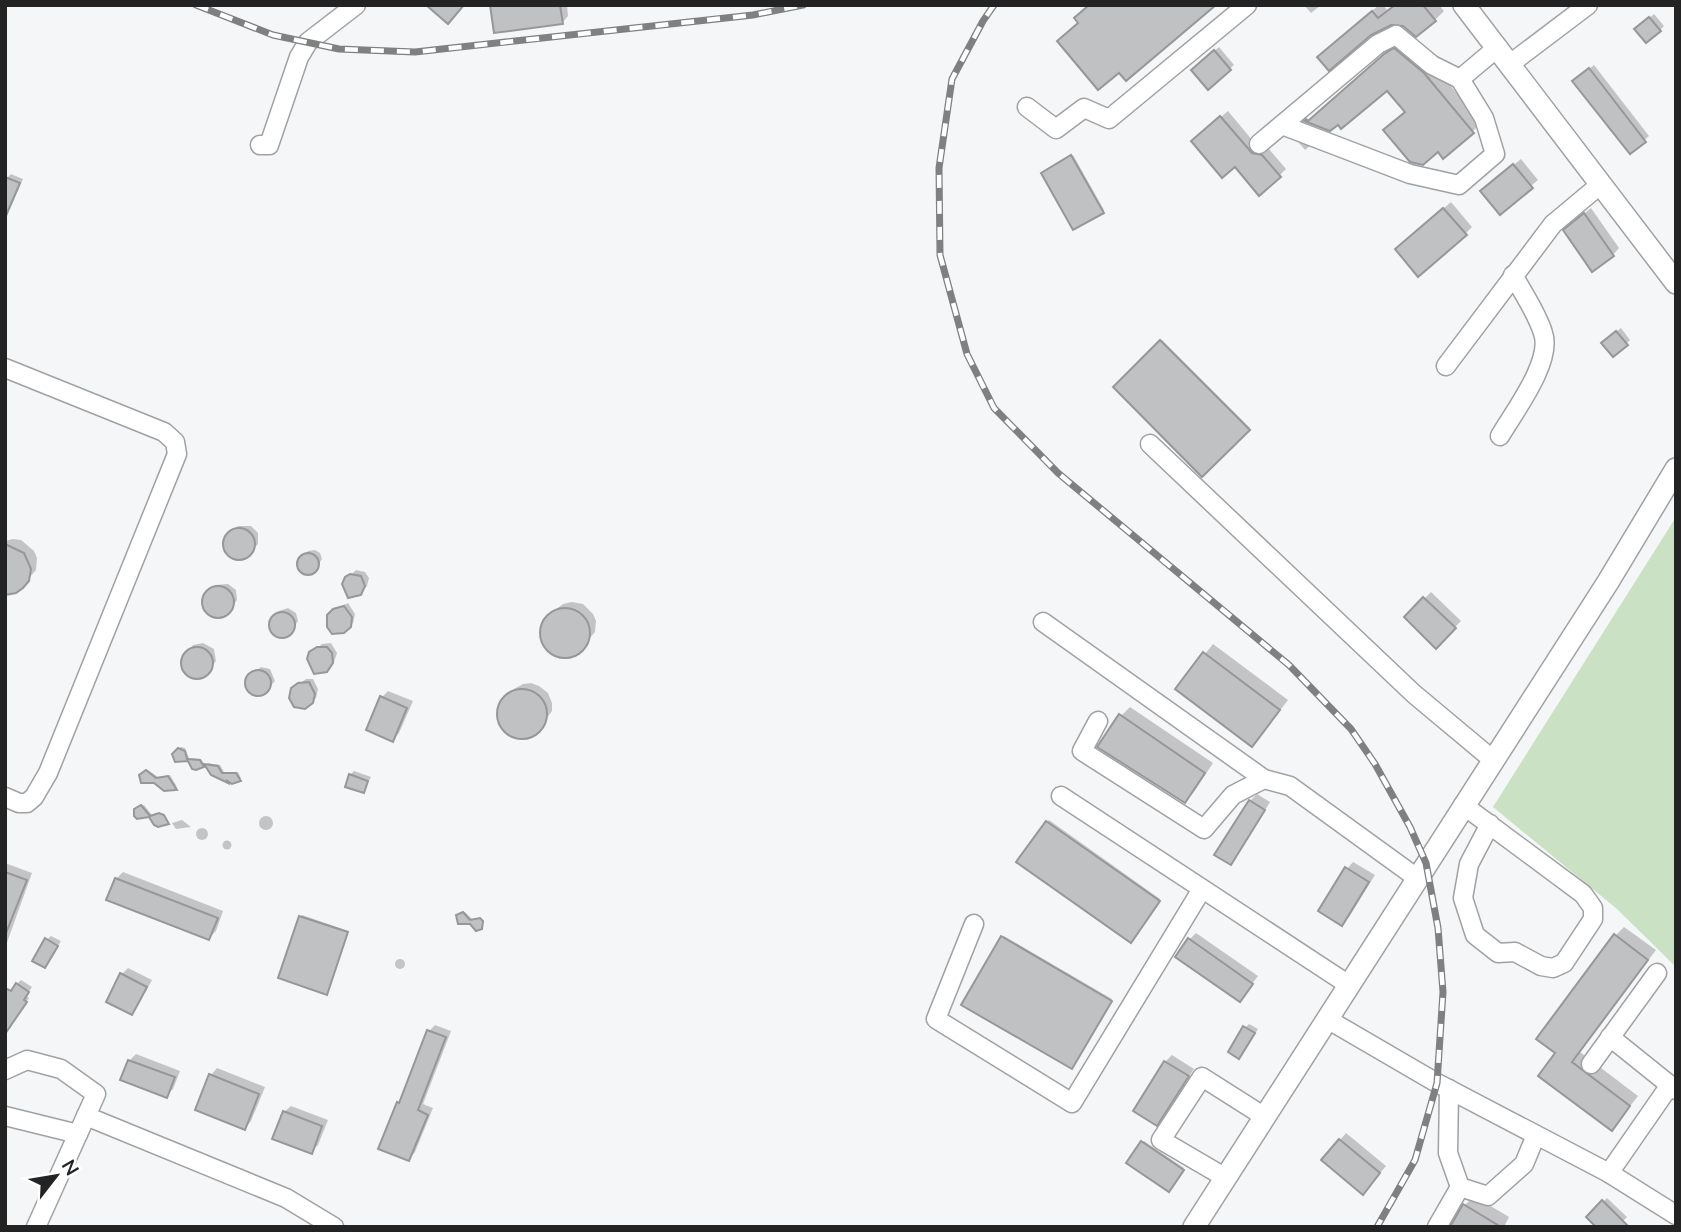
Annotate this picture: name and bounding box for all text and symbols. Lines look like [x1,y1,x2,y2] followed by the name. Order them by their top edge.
[21,1141,91,1211] north arrow
[57,1155,85,1180] text: N

